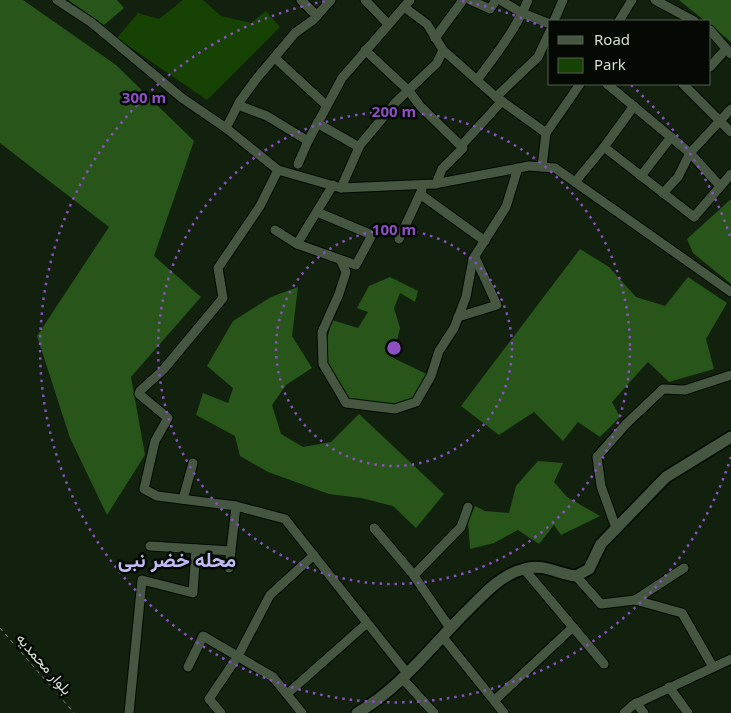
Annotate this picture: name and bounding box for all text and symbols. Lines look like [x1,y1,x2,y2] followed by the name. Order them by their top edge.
[548,20,711,85] legend
[594,29,630,49] text: Road
[594,54,626,74] text: Park
[122,87,166,107] text: 300 m
[372,101,416,121] text: 200 m
[372,219,416,239] text: 100 m
[385,339,403,357] centre of rings
[118,546,236,573] district label: محله خضر نبی
[12,628,77,698] street label: بلوار محمدیه

